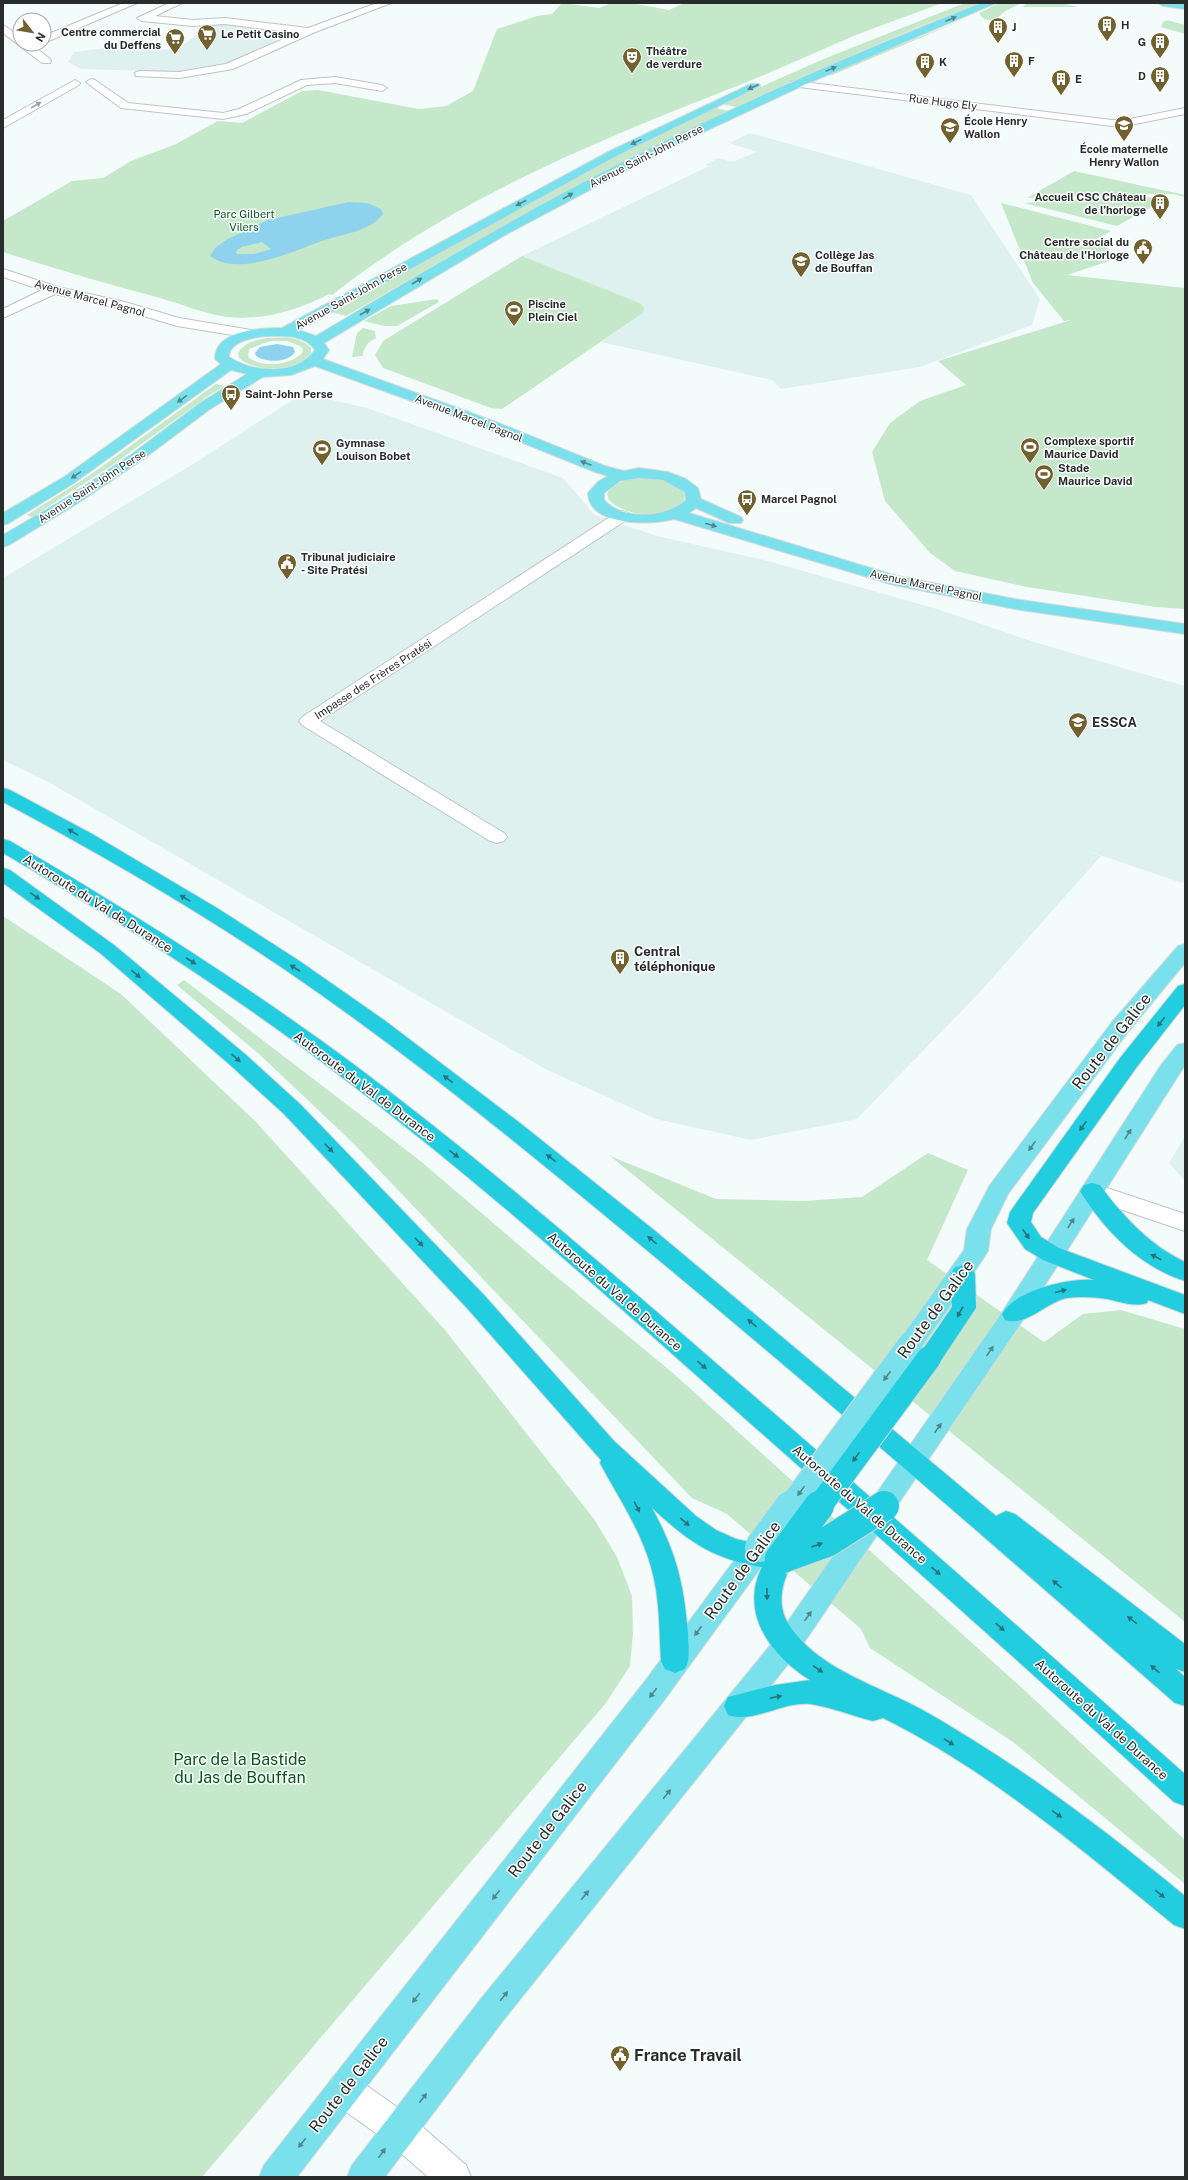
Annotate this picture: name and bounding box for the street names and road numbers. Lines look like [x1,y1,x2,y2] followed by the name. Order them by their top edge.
[908,92,978,112] street label: Rue Hugo Ely
[587,122,705,190] street label: Avenue Saint-John Perse
[293,260,409,332] street label: Avenue Saint-John Perse
[33,277,147,319] street label: Avenue Marcel Pagnol
[413,392,525,444] street label: Avenue Marcel Pagnol
[36,447,148,525] street label: Avenue Saint-John Perse
[869,567,983,603] street label: Avenue Marcel Pagnol
[312,637,434,721] street label: Impasse des Frères Pratési
[20,851,175,956] street label: Autoroute du Val de Durance
[1068,989,1155,1093] street label: Route de Galice
[291,1028,438,1144] street label: Autoroute du Val de Durance
[544,1229,685,1354] street label: Autoroute du Val de Durance
[893,1256,977,1362] street label: Route de Galice
[789,1442,930,1567] street label: Autoroute du Val de Durance
[700,1517,784,1623] street label: Route de Galice
[1032,1656,1171,1783] street label: Autoroute du Val de Durance
[504,1777,591,1881] street label: Route de Galice
[305,2032,392,2136] street label: Route de Galice

